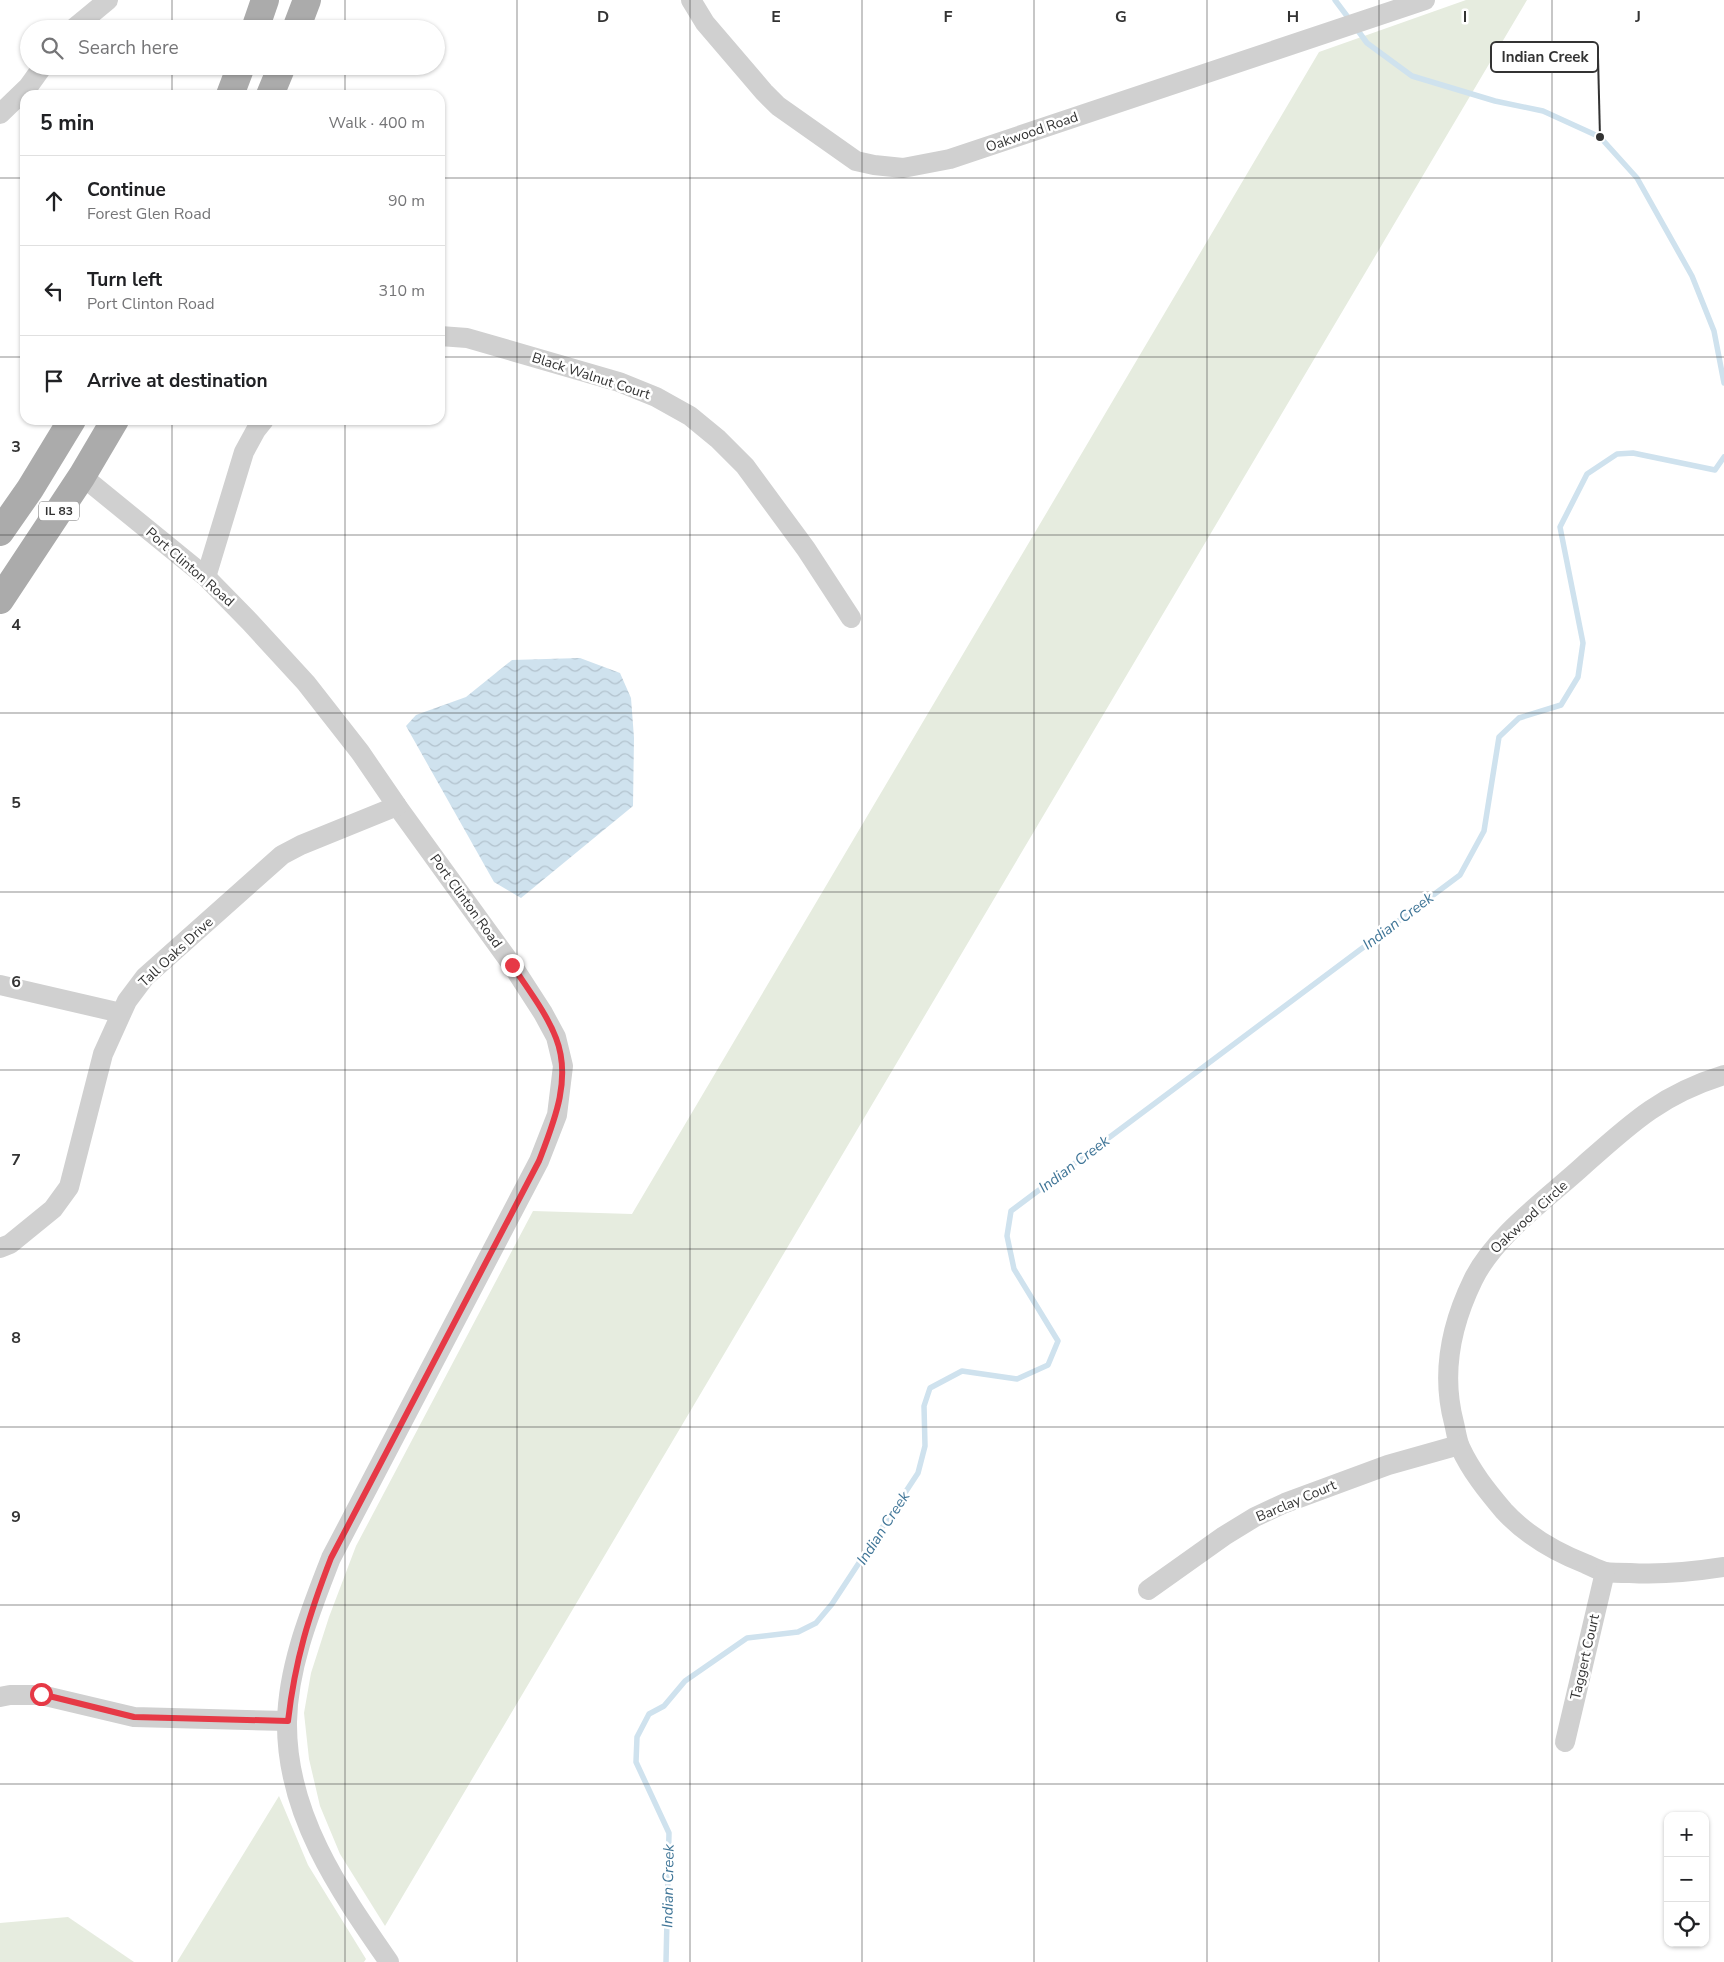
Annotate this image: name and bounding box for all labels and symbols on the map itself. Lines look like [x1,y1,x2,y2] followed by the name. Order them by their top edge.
[597,6,609,28] text: D
[771,6,781,28] text: E
[944,6,953,28] text: F
[1115,6,1127,28] text: G
[1287,6,1299,28] text: H
[1463,6,1467,28] text: I
[1634,6,1641,28] text: J
[1491,42,1598,72] callout: Indian Creek
[1501,47,1590,67] text: Indian Creek
[983,107,1081,157] street label: Oakwood Road
[529,348,653,404] street label: Black Walnut Court
[11,436,21,458] text: 3
[39,502,79,520] road number: IL 83
[142,523,238,611] street label: Port Clinton Road
[11,614,21,636] text: 4
[11,792,21,814] text: 5
[425,850,507,952] street label: Port Clinton Road
[1359,888,1438,954] water label: Indian Creek
[135,913,217,991] street label: Tall Oaks Drive
[501,954,524,977] route end
[11,971,21,993] text: 6
[1035,1131,1114,1197] water label: Indian Creek
[11,1149,21,1171] text: 7
[1486,1176,1572,1258] street label: Oakwood Circle
[11,1327,21,1349] text: 8
[1253,1476,1339,1526] street label: Barclay Court
[852,1487,914,1569] water label: Indian Creek
[11,1506,21,1528] text: 9
[1566,1612,1604,1702] street label: Taggert Court
[30,1683,53,1706] route start
[657,1843,679,1928] water label: Indian Creek

